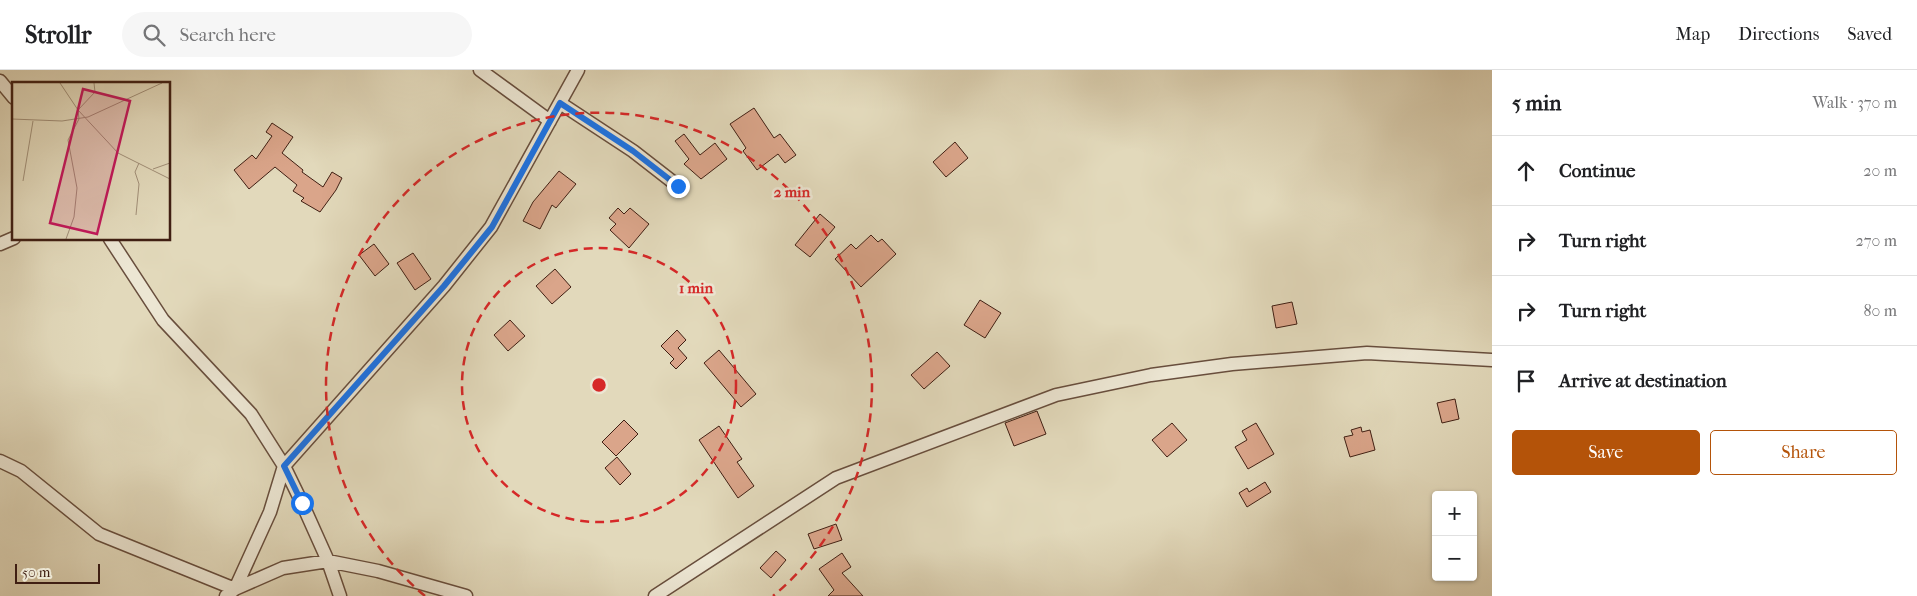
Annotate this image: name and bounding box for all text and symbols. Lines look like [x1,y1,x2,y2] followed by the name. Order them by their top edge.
[122,12,472,57] search box
[25,21,92,49] text: Strollr
[140,21,168,49] icon: search
[180,24,276,46] text: Search here
[1676,24,1710,45] text: Map
[1738,24,1819,45] text: Directions
[1847,24,1892,45] text: Saved
[12,82,170,240] inset map
[1512,91,1561,115] text: 5 min
[1812,93,1897,112] text: Walk · 370 m
[1512,157,1540,185] icon: ahead
[1559,160,1635,182] text: Continue
[1863,161,1897,180] text: 20 m
[667,175,690,198] route end
[774,183,811,201] text: 2 min
[1512,227,1540,255] icon: right
[1559,230,1646,252] text: Turn right
[1856,231,1897,250] text: 270 m
[679,279,713,297] text: 1 min
[1512,297,1540,325] icon: right
[1559,300,1646,322] text: Turn right
[1863,301,1897,320] text: 80 m
[1512,367,1540,395] icon: arrive
[1559,370,1727,392] text: Arrive at destination
[590,376,608,394] centre of rings
[1512,430,1700,475] button: Save
[1710,430,1897,475] button: Share
[1432,491,1477,581] map controls
[1432,491,1477,536] button: +
[291,492,314,515] route start
[1432,536,1477,581] button: −
[15,561,100,584] scale bar
[22,564,50,581] text: 50 m

